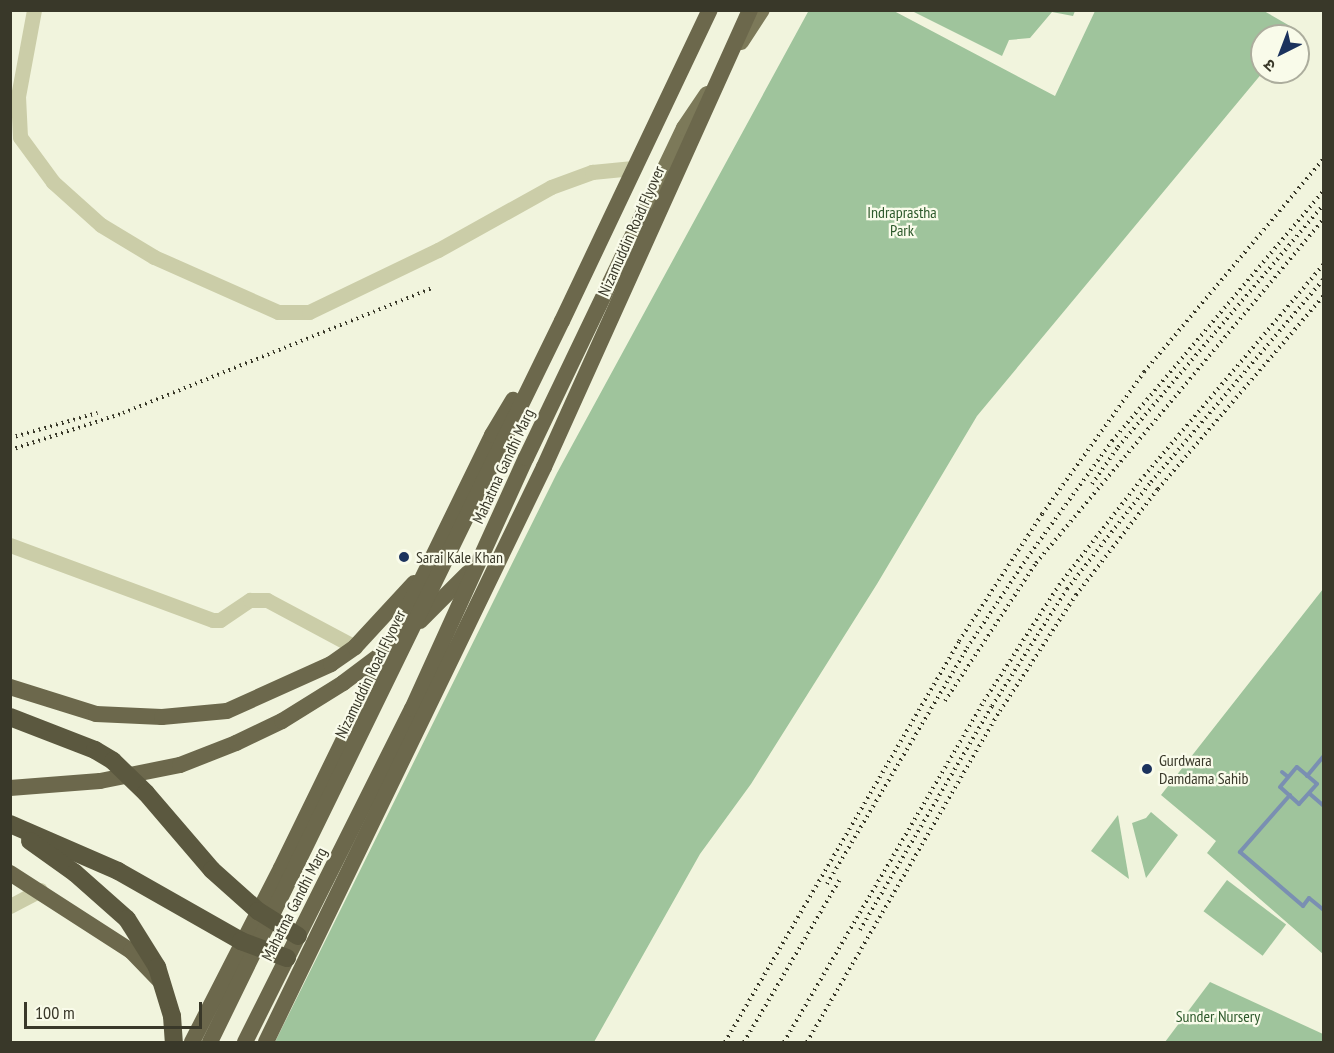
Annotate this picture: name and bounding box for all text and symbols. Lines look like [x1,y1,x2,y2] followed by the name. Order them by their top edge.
[1250,24,1310,84] north arrow
[1259,55,1279,76] text: उ
[594,163,668,299] street label: Nizamuddin Road Flyover
[867,202,937,240] park label: Indraprastha Park
[468,405,538,527] street label: Mahatma Gandhi Marg
[416,547,503,567] place label: Sarai Kale Khan
[397,550,411,564] marker: Sarai Kale Khan
[331,607,409,741] street label: Nizamuddin Road Flyover
[1159,750,1248,788] place label: Gurdwara Damdama Sahib
[1140,762,1154,776] marker: Gurdwara Damdama Sahib
[257,844,331,964] street label: Mahatma Gandhi Marg
[27,990,206,1028] scale bar
[35,1001,75,1024] text: 100 m
[1176,1006,1260,1026] park label: Sunder Nursery

